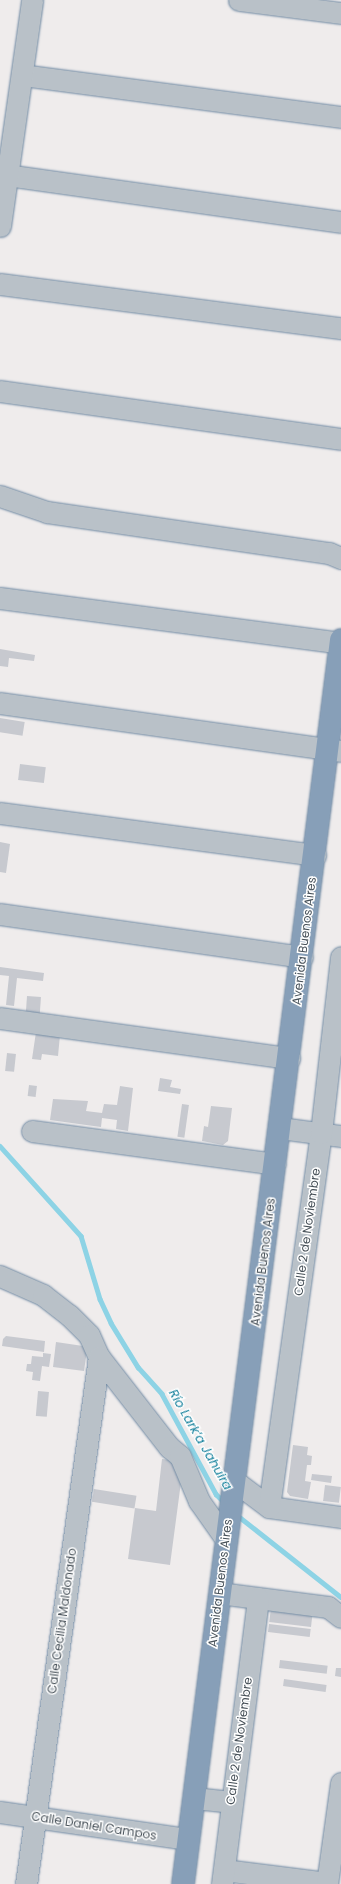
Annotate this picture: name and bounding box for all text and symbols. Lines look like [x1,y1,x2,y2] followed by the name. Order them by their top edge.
[289,876,319,1006] street label: Avenida Buenos Aires
[291,1167,323,1297] street label: Calle 2 de Noviembre
[248,1197,278,1327] street label: Avenida Buenos Aires
[165,1387,235,1493] water label: Río Lark’a Jahuira
[205,1518,235,1648] street label: Avenida Buenos Aires
[45,1547,79,1695] street label: Calle Cecilia Maldonado
[223,1676,255,1806] street label: Calle 2 de Noviembre
[30,1809,158,1843] street label: Calle Daniel Campos

